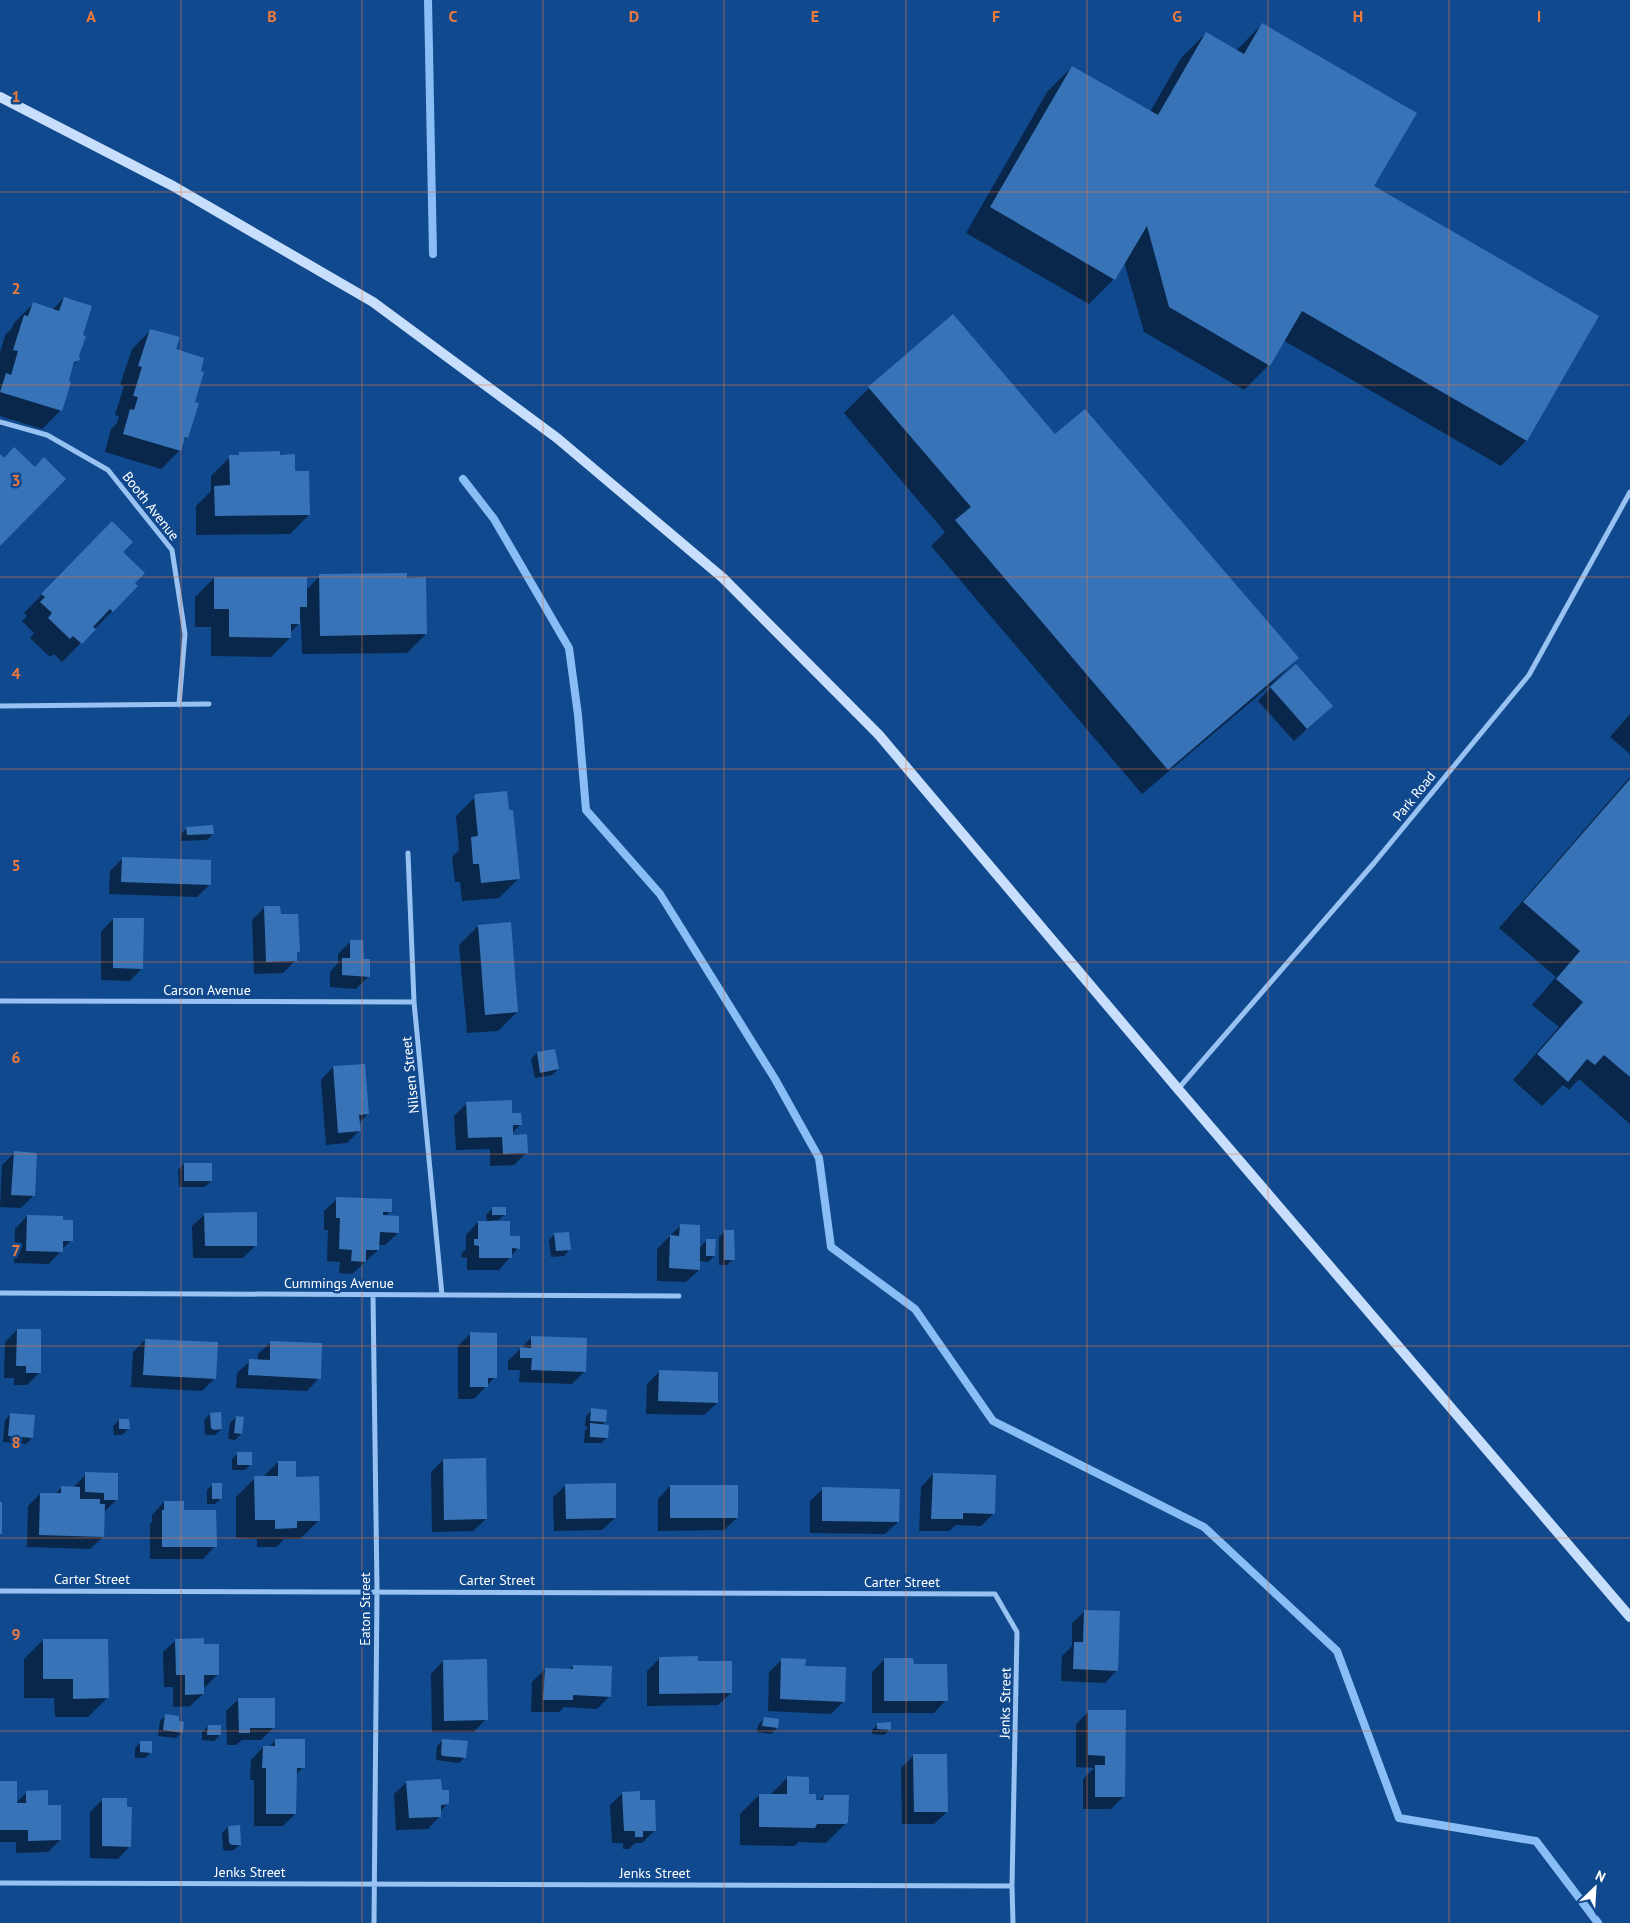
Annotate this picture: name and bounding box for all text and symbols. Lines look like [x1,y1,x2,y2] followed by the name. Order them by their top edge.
[86,6,96,26] text: A
[267,6,277,26] text: B
[449,6,458,26] text: C
[629,6,639,26] text: D
[811,6,819,26] text: E
[992,6,1000,26] text: F
[1172,6,1182,26] text: G
[1353,6,1363,26] text: H
[1537,6,1541,26] text: I
[11,86,21,106] text: 1
[11,278,21,298] text: 2
[118,468,184,544] street label: Booth Avenue
[11,470,21,490] text: 3
[11,663,21,683] text: 4
[1389,768,1439,824] street label: Park Road
[11,855,21,875] text: 5
[163,981,251,999] street label: Carson Avenue
[397,1035,423,1114] street label: Nilsen Street
[11,1047,21,1067] text: 6
[11,1240,21,1260] text: 7
[284,1274,394,1292] street label: Cummings Avenue
[11,1432,21,1452] text: 8
[54,1570,130,1588] street label: Carter Street
[459,1571,535,1589] street label: Carter Street
[356,1572,374,1646] street label: Eaton Street
[864,1573,940,1591] street label: Carter Street
[11,1624,21,1644] text: 9
[995,1667,1015,1740] street label: Jenks Street
[214,1863,286,1881] street label: Jenks Street
[1570,1863,1620,1913] north arrow
[619,1864,691,1882] street label: Jenks Street
[1593,1866,1608,1886] text: N

